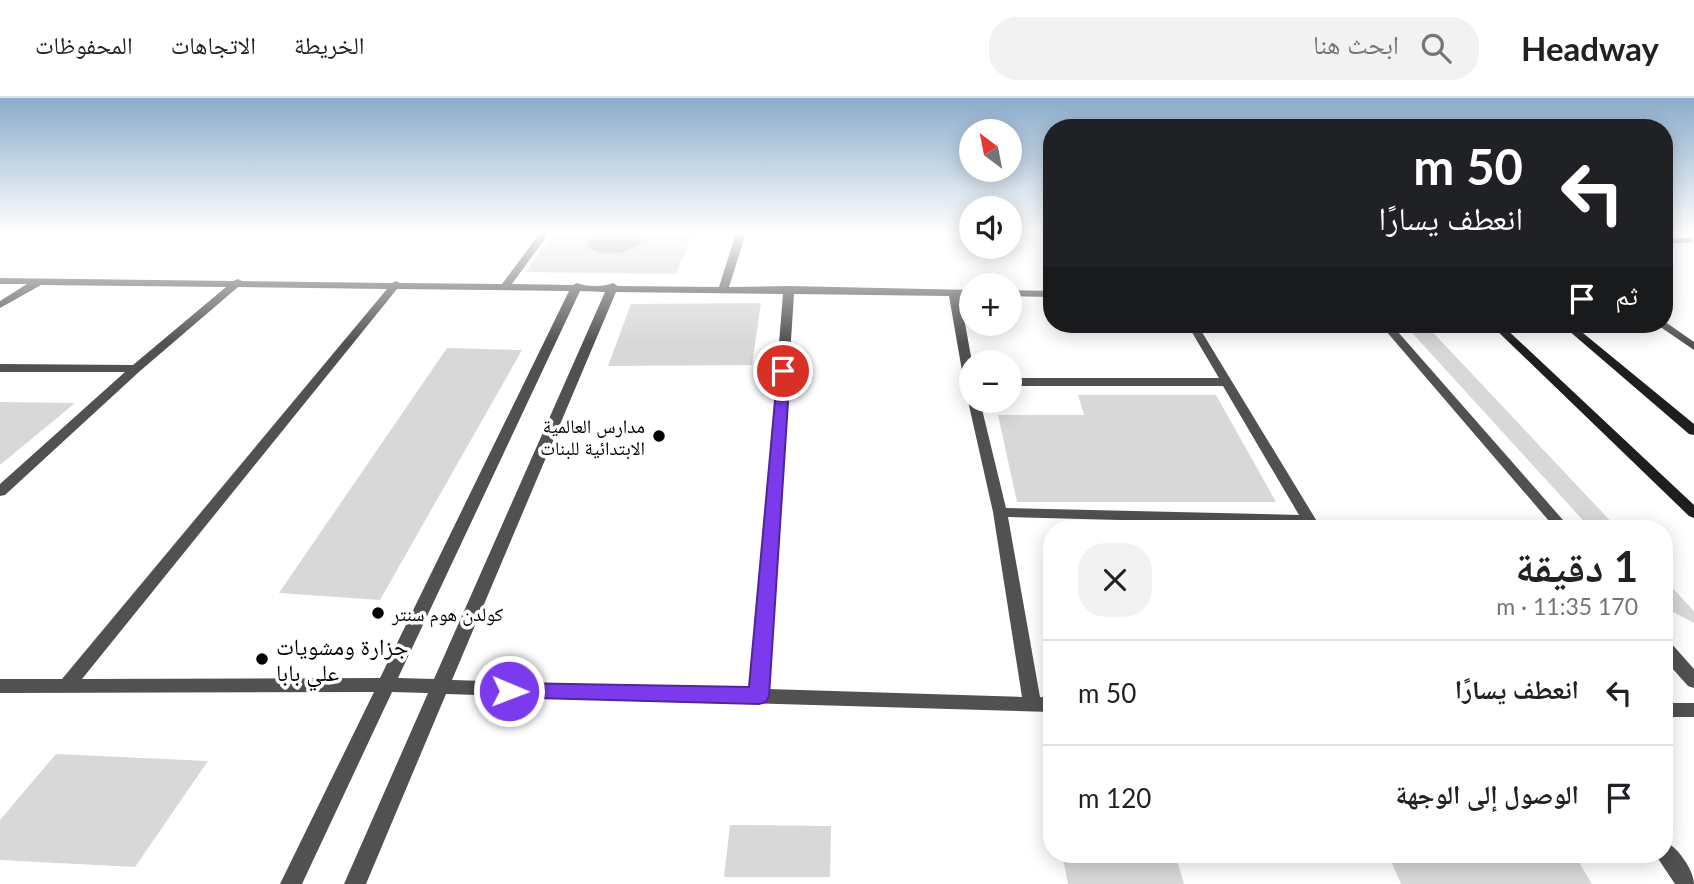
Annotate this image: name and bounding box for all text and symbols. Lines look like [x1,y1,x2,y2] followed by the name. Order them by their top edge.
[989,17,1479,80] search box
[1313,28,1399,60] text: ابحث هنا
[1521,28,1659,68] text: Headway
[1417,29,1455,67] icon: search
[35,30,133,59] text: المحفوظات
[171,30,256,59] text: الاتجاهات
[294,30,365,59] text: الخريطة
[959,119,1022,182] north arrow
[959,119,1022,413] map controls
[1413,137,1523,195] text: 50 m
[1547,147,1638,238] icon: left
[959,196,1022,259] button: sound
[1379,198,1523,237] text: انعطف يسارًا
[959,273,1022,336] button: +
[1615,279,1638,311] text: ثم
[1563,280,1601,318] icon: arrive
[753,341,813,401] pin
[959,350,1022,413] button: −
[764,352,802,390] icon: arrive
[540,414,645,459] place label: مدارس العالمية الابتدائية للبنات
[651,428,667,444] marker: مدارس العالمية الابتدائية للبنات
[1515,541,1638,591] text: 1 دقيقة
[1078,543,1152,617] button: close
[1496,592,1638,620] text: 170 m · 11:35
[391,602,503,628] place label: كولدن هوم سنتر
[370,605,386,621] marker: كولدن هوم سنتر
[276,632,408,692] place label: جزارة ومشويات علي بابا
[254,651,270,667] marker: جزارة ومشويات علي بابا
[472,654,546,728] position arrow
[1455,673,1579,705] text: انعطف يسارًا
[1600,674,1638,712] icon: left
[1078,677,1136,709] text: 50 m
[1395,778,1579,810] text: الوصول إلى الوجهة
[1600,779,1638,817] icon: arrive
[1078,782,1151,814] text: 120 m

